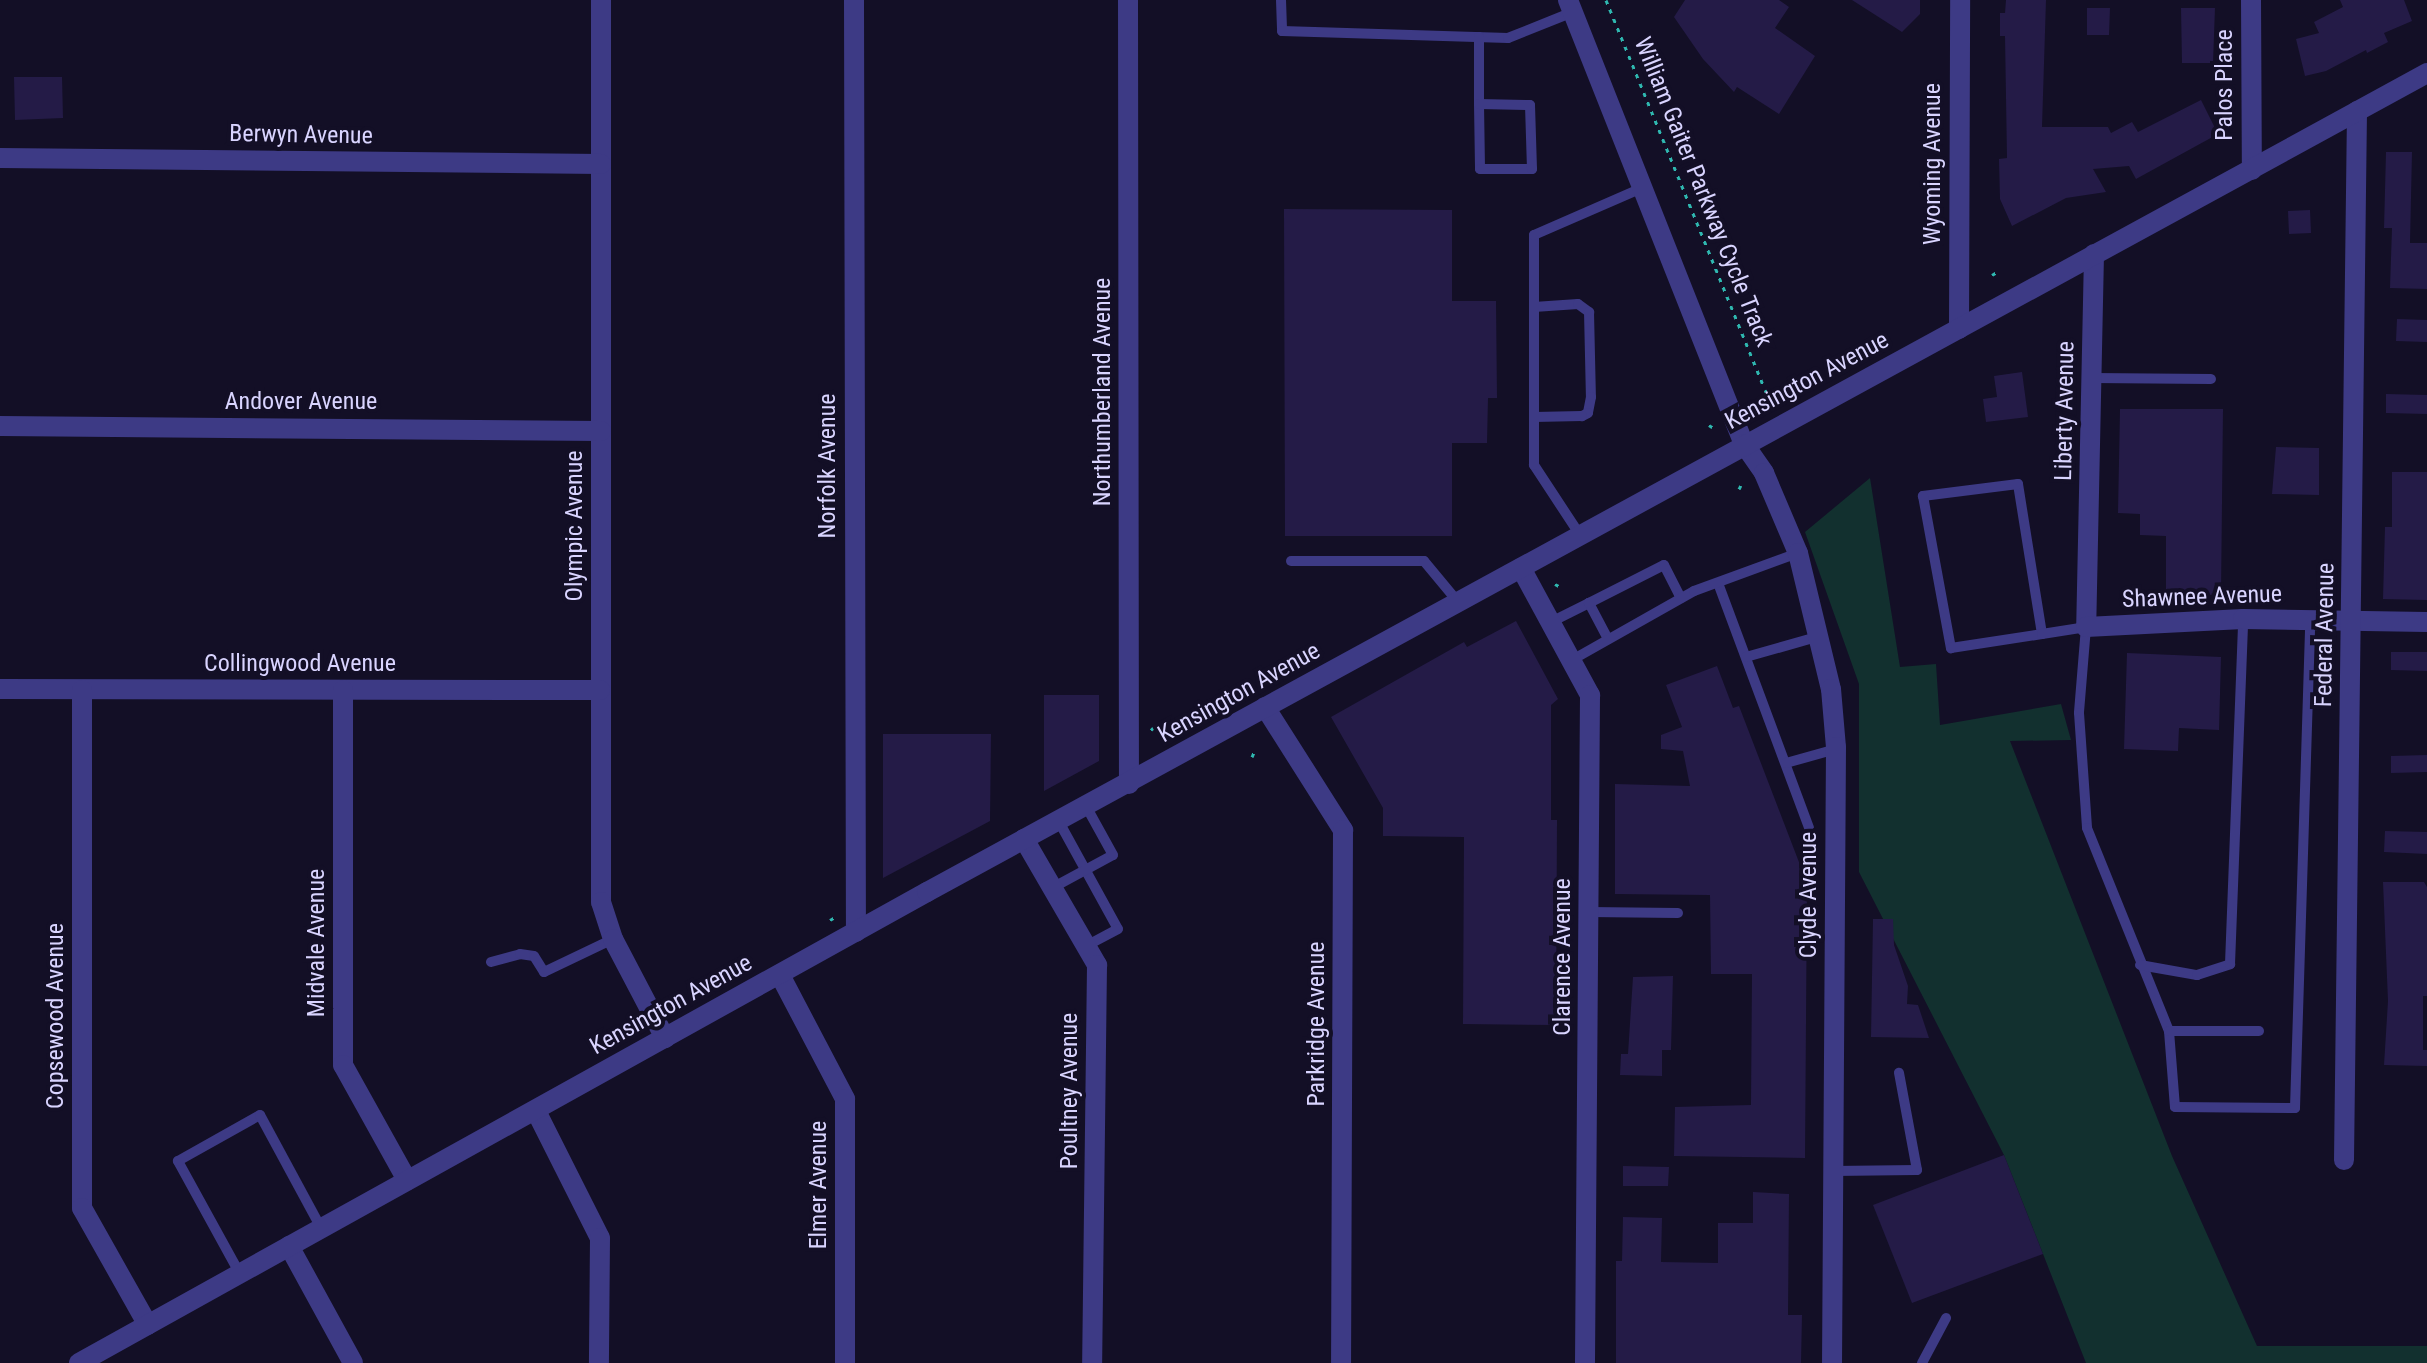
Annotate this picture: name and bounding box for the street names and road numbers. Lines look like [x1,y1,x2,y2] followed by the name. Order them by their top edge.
[2211,29,2239,141] street label: Palos Place
[1628,33,1778,351] street label: William Gaiter Parkway Cycle Track
[1919,83,1947,245] street label: Wyoming Avenue
[229,119,373,151] street label: Berwyn Avenue
[1089,278,1117,506] street label: Northumberland Avenue
[1720,326,1894,436] street label: Kensington Avenue
[2049,341,2081,481] street label: Liberty Avenue
[225,388,377,416] street label: Andover Avenue
[814,394,842,538] street label: Norfolk Avenue
[561,450,589,602] street label: Olympic Avenue
[2309,563,2341,707] street label: Federal Avenue
[2122,580,2282,614] street label: Shawnee Avenue
[1153,637,1325,749] street label: Kensington Avenue
[204,650,396,678] street label: Collingwood Avenue
[1795,832,1823,958] street label: Clyde Avenue
[303,869,331,1017] street label: Midvale Avenue
[1549,878,1577,1036] street label: Clarence Avenue
[42,923,70,1109] street label: Copsewood Avenue
[1303,941,1331,1107] street label: Parkridge Avenue
[585,949,757,1061] street label: Kensington Avenue
[1056,1013,1084,1169] street label: Poultney Avenue
[805,1121,833,1249] street label: Elmer Avenue

